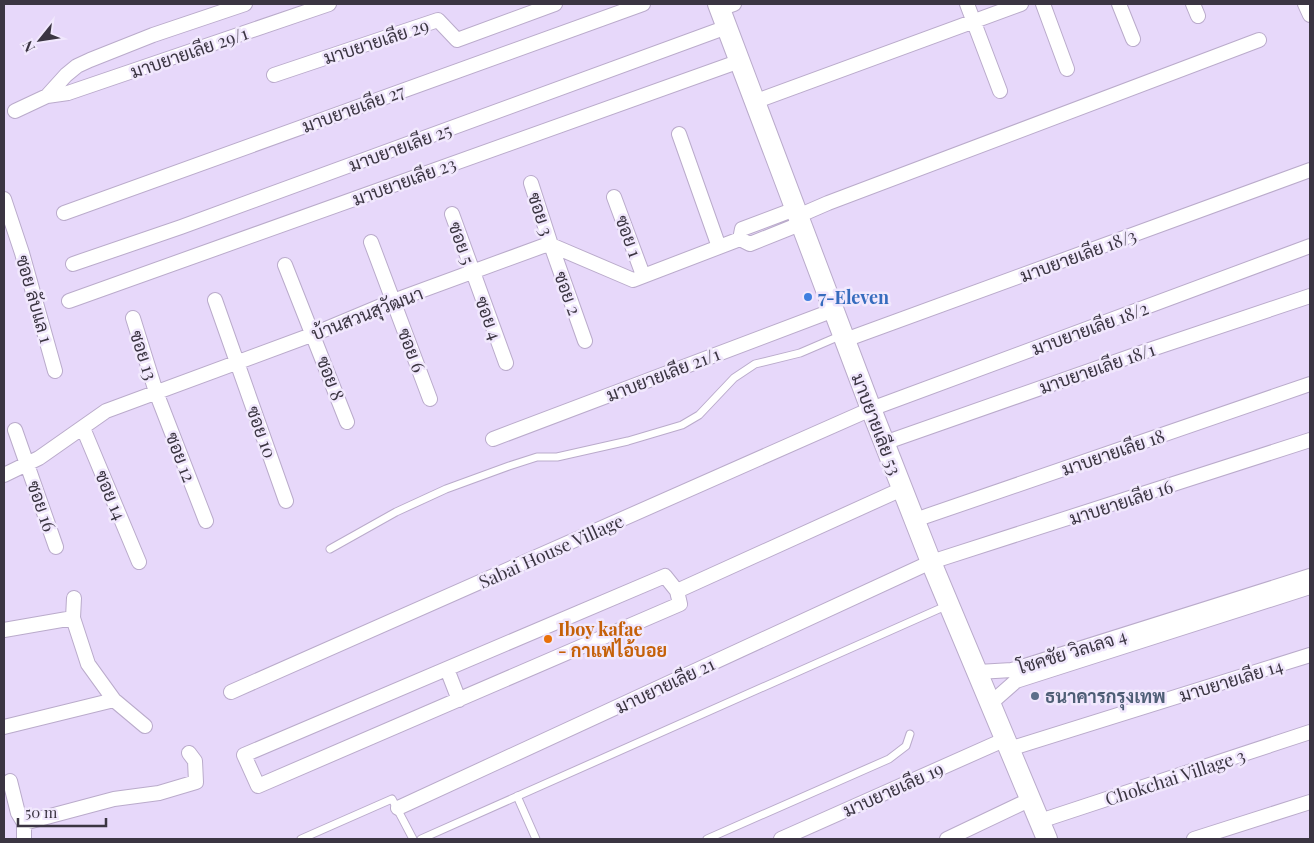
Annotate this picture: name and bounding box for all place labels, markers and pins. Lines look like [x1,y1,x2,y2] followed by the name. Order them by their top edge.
[818,285,889,309] place label: 7-Eleven
[802,291,814,303] marker: 7-Eleven
[558,617,667,662] place label: Iboy kafae - กาแฟไอ้บอย
[542,633,554,645] marker: Iboy kafae - กาแฟไอ้บอย
[1045,684,1166,711] place label: ธนาคารกรุงเทพ
[1029,690,1041,702] marker: ธนาคารกรุงเทพ

